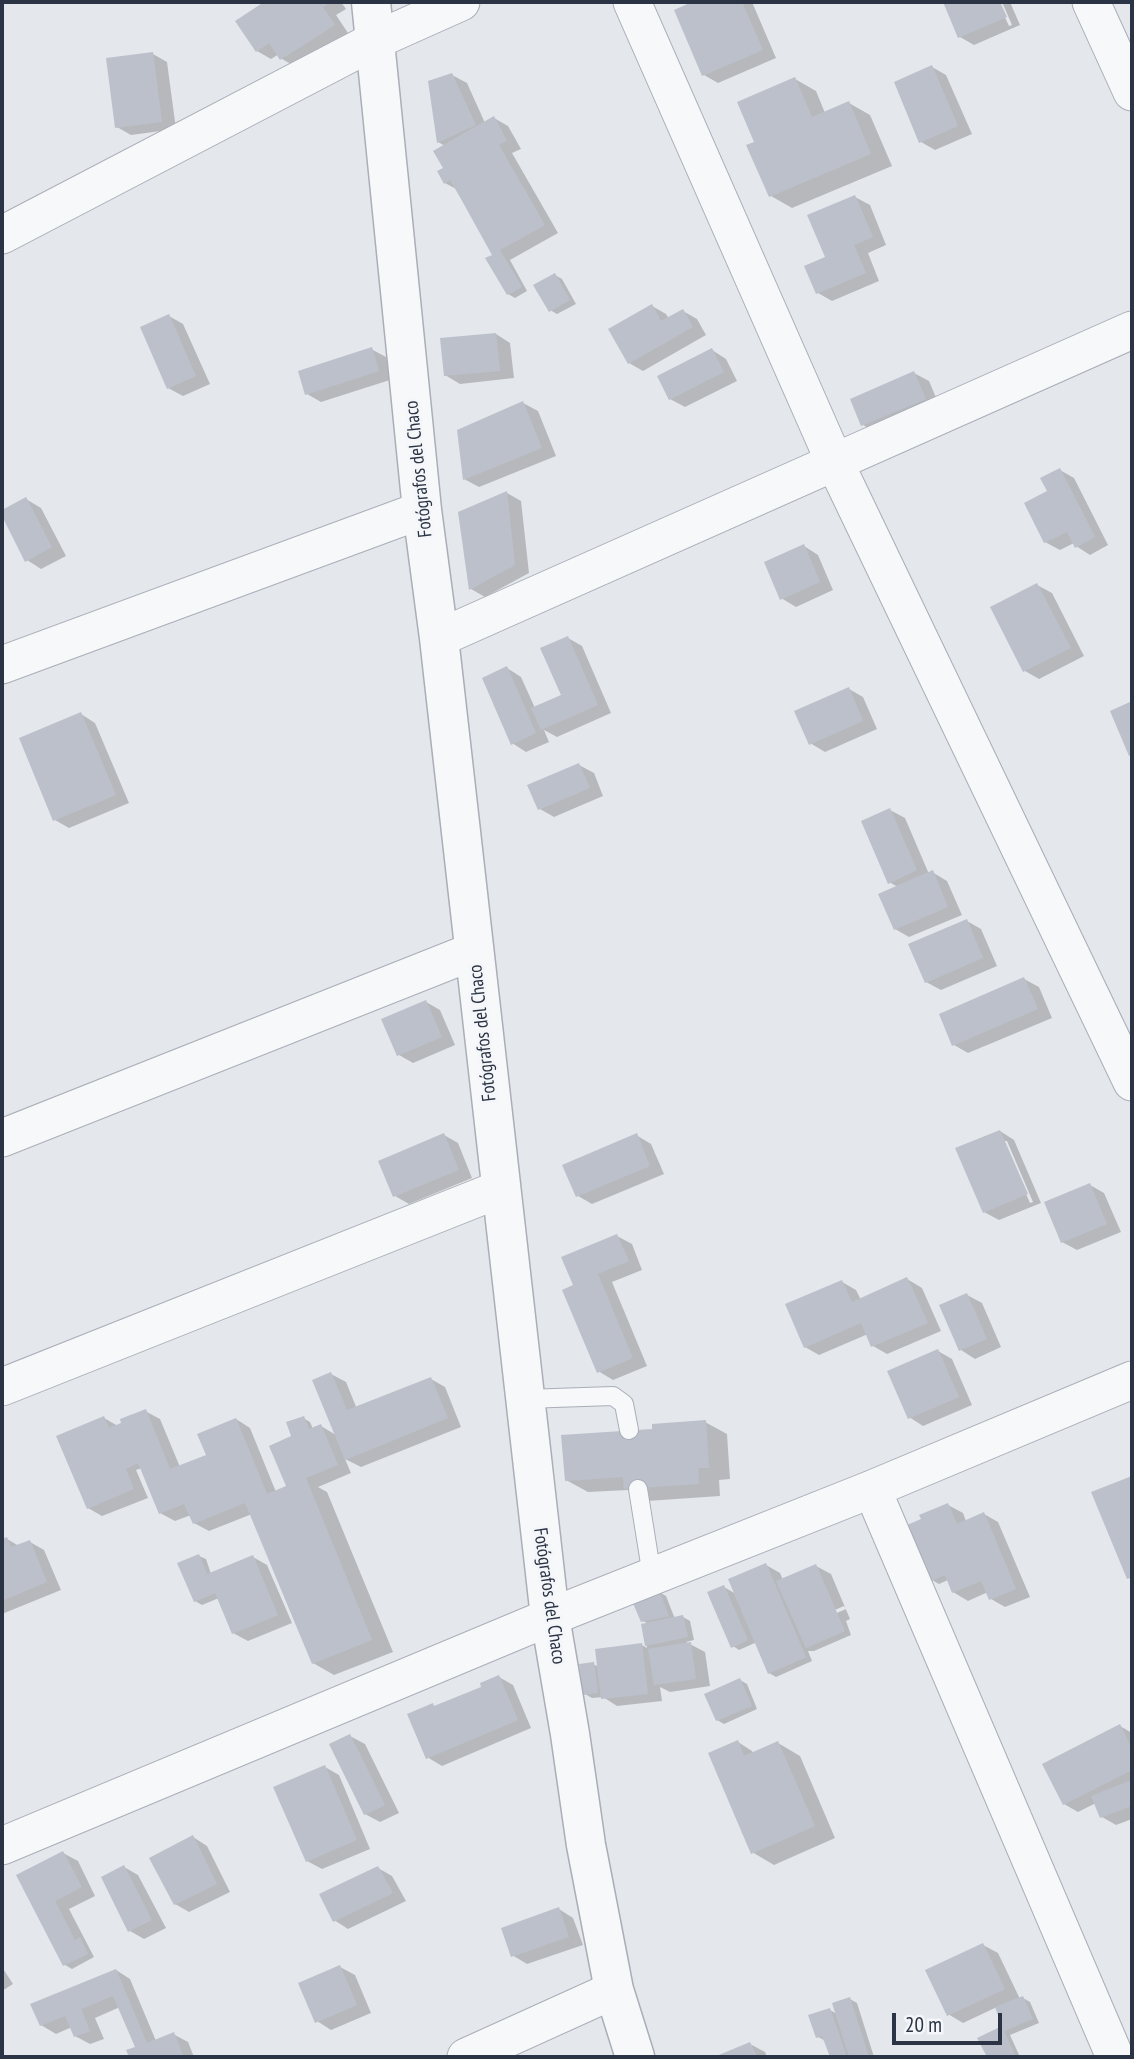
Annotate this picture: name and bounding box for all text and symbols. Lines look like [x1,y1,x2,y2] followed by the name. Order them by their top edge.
[400,399,438,539] street label: Fotógrafos del Chaco
[464,963,502,1103] street label: Fotógrafos del Chaco
[528,1526,570,1666] street label: Fotógrafos del Chaco
[896,2000,1006,2044] scale bar
[905,2011,942,2038] text: 20 m

